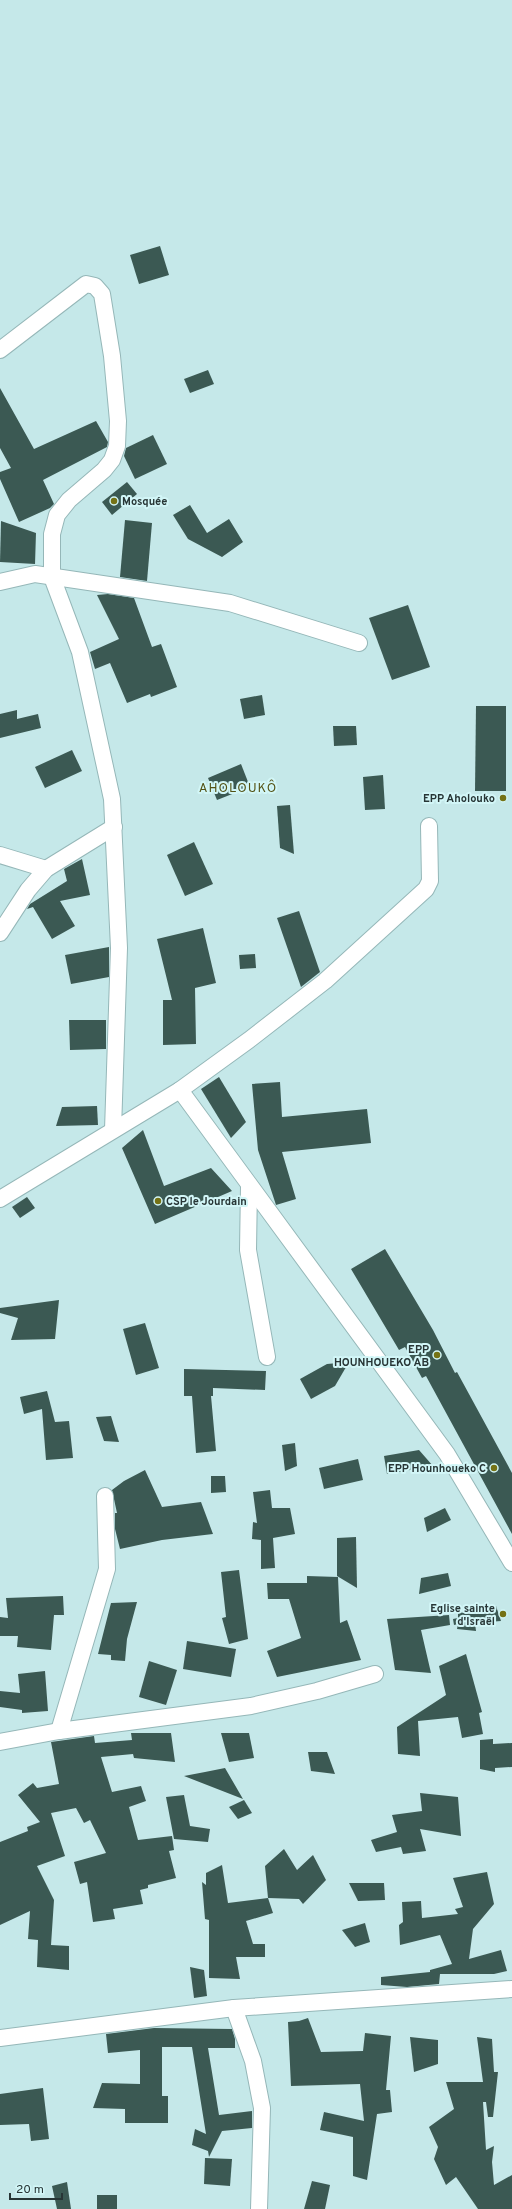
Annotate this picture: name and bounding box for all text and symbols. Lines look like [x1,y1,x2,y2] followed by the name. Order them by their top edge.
[122,495,167,509] place label: Mosquée
[109,496,119,506] marker: Mosquée
[199,779,277,797] district label: AHOLOUKÔ
[423,792,495,806] place label: EPP Aholouko
[498,793,508,803] marker: EPP Aholouko
[166,1195,247,1209] place label: CSP le Jourdain
[153,1196,163,1206] marker: CSP le Jourdain
[334,1343,429,1370] place label: EPP HOUNHOUEKO AB
[432,1350,442,1360] marker: EPP HOUNHOUEKO AB
[388,1462,486,1476] place label: EPP Hounhoueko C
[489,1463,499,1473] marker: EPP Hounhoueko C
[430,1602,495,1629] place label: Eglise sainte d'Israël
[498,1609,508,1619] marker: Eglise sainte d'Israël
[10,2175,62,2201] scale bar
[16,2182,44,2198] text: 20 m

